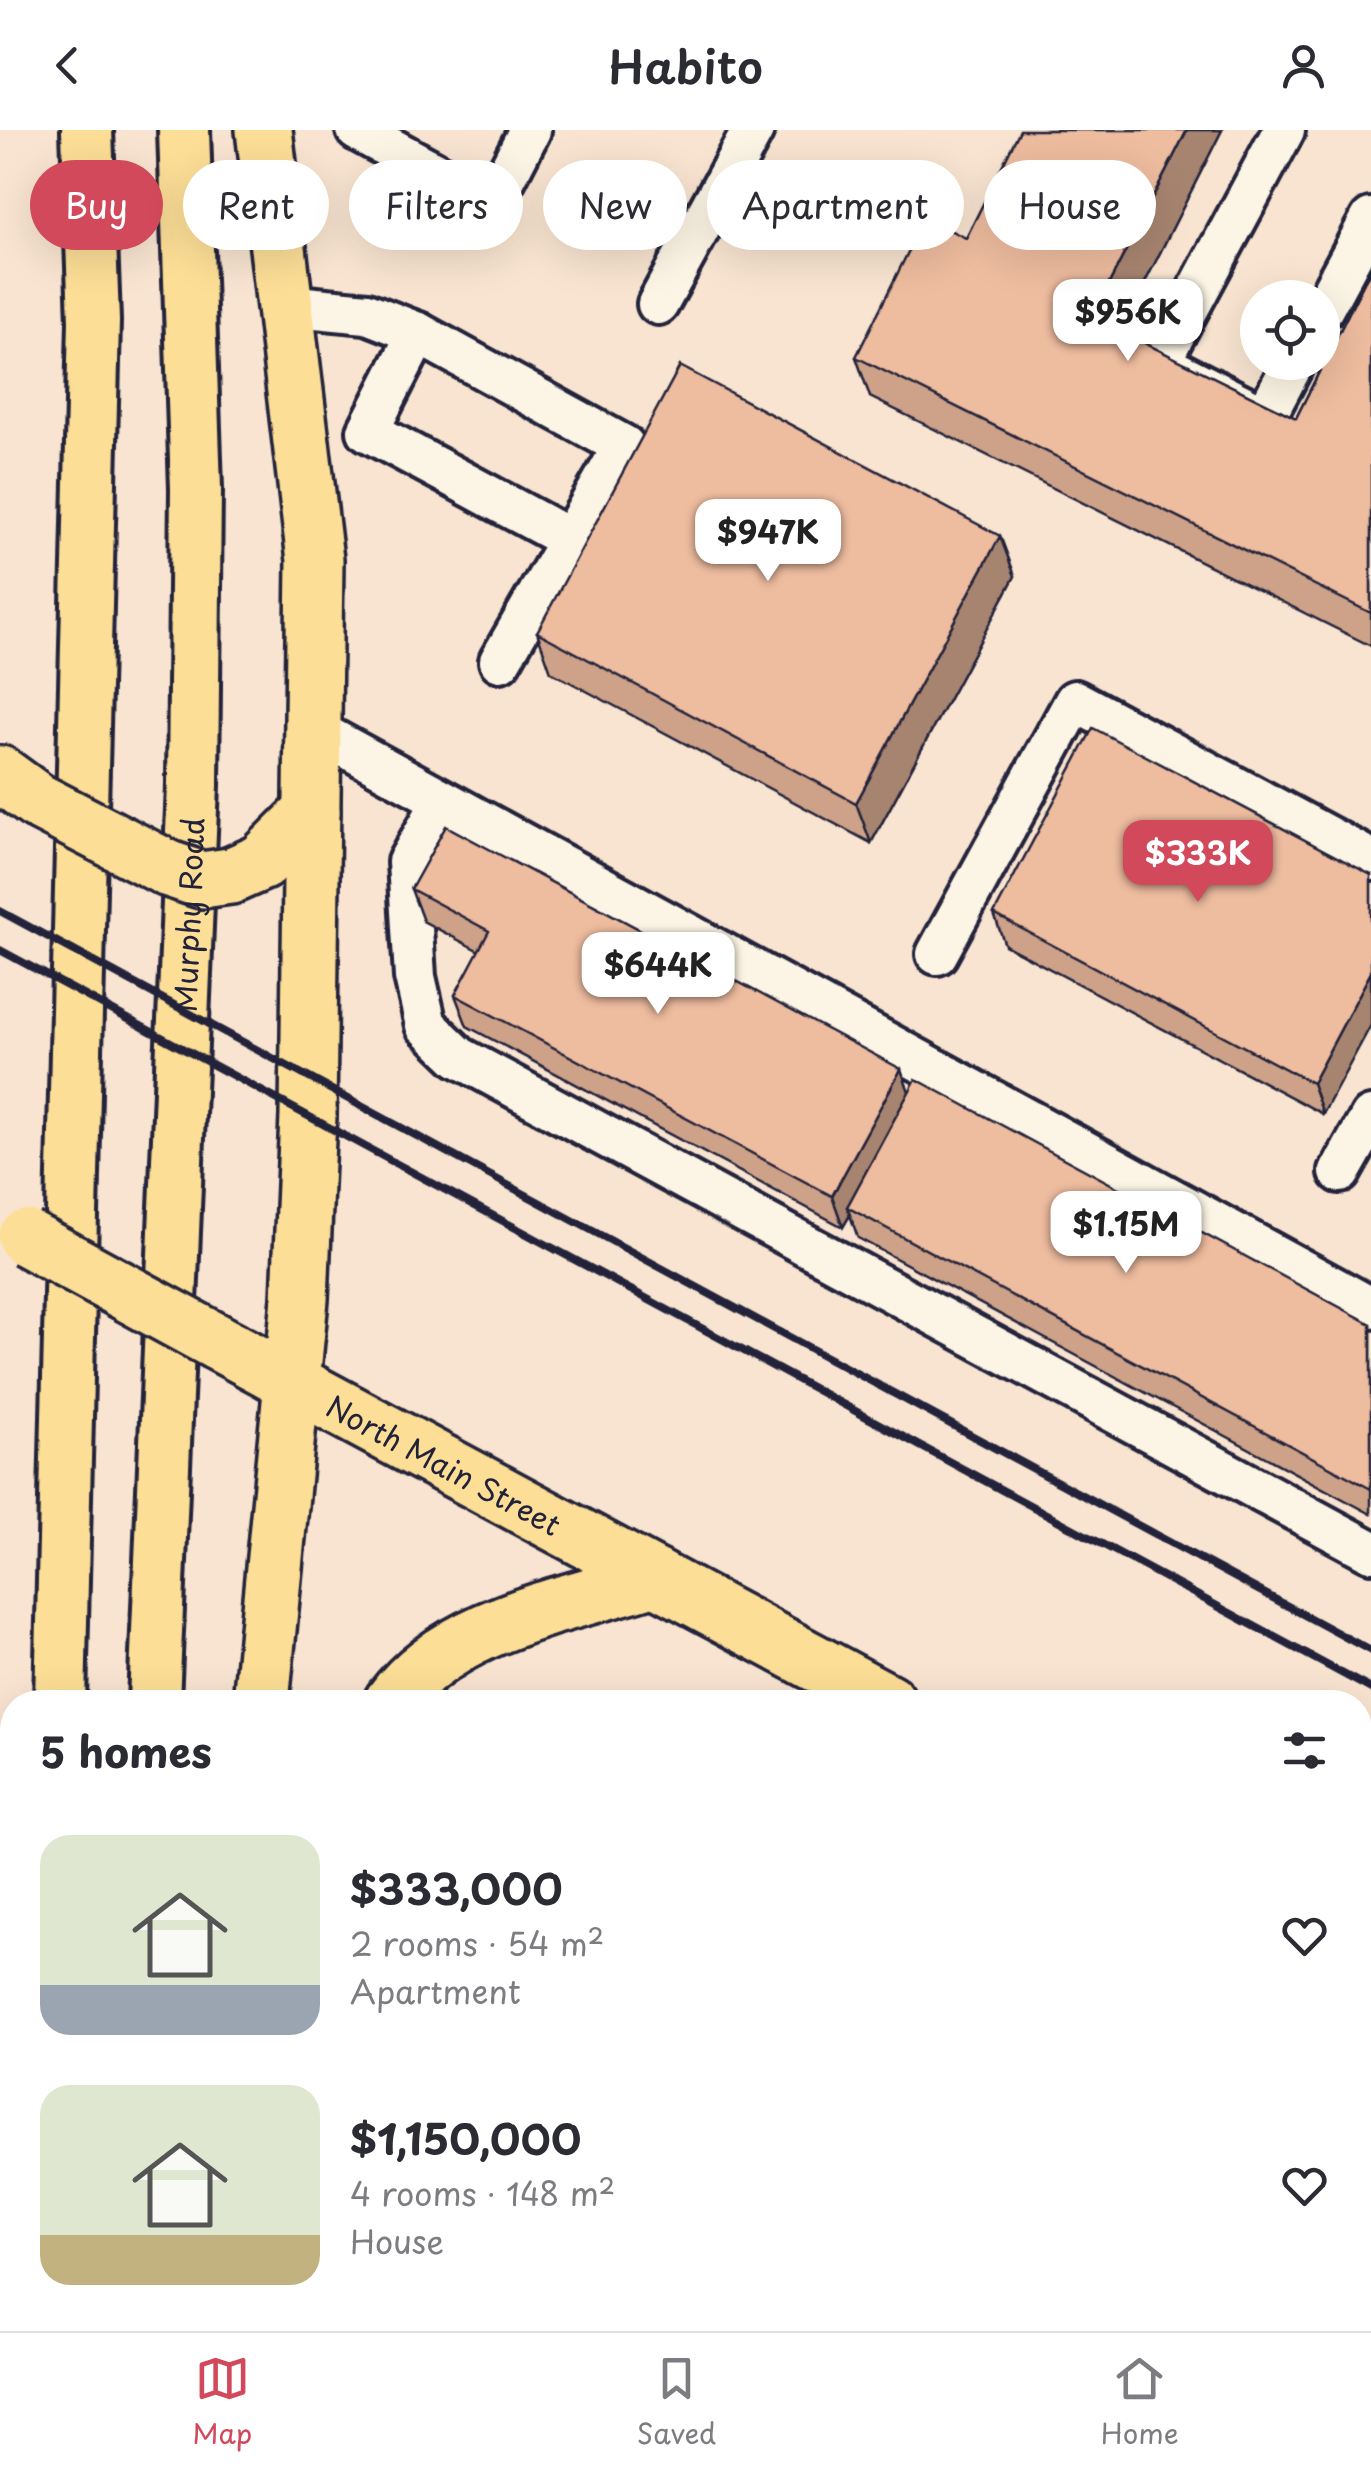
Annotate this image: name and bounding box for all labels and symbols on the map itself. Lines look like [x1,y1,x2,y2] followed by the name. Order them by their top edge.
[1058,279,1198,364] pin: $956K
[698,499,838,584] pin: $947K
[161,816,214,1013] street label: Murphy Road
[1128,820,1268,905] pin: $333K
[588,932,728,1017] pin: $644K
[1045,1191,1207,1276] pin: $1.15M
[319,1383,570,1545] street label: North Main Street

